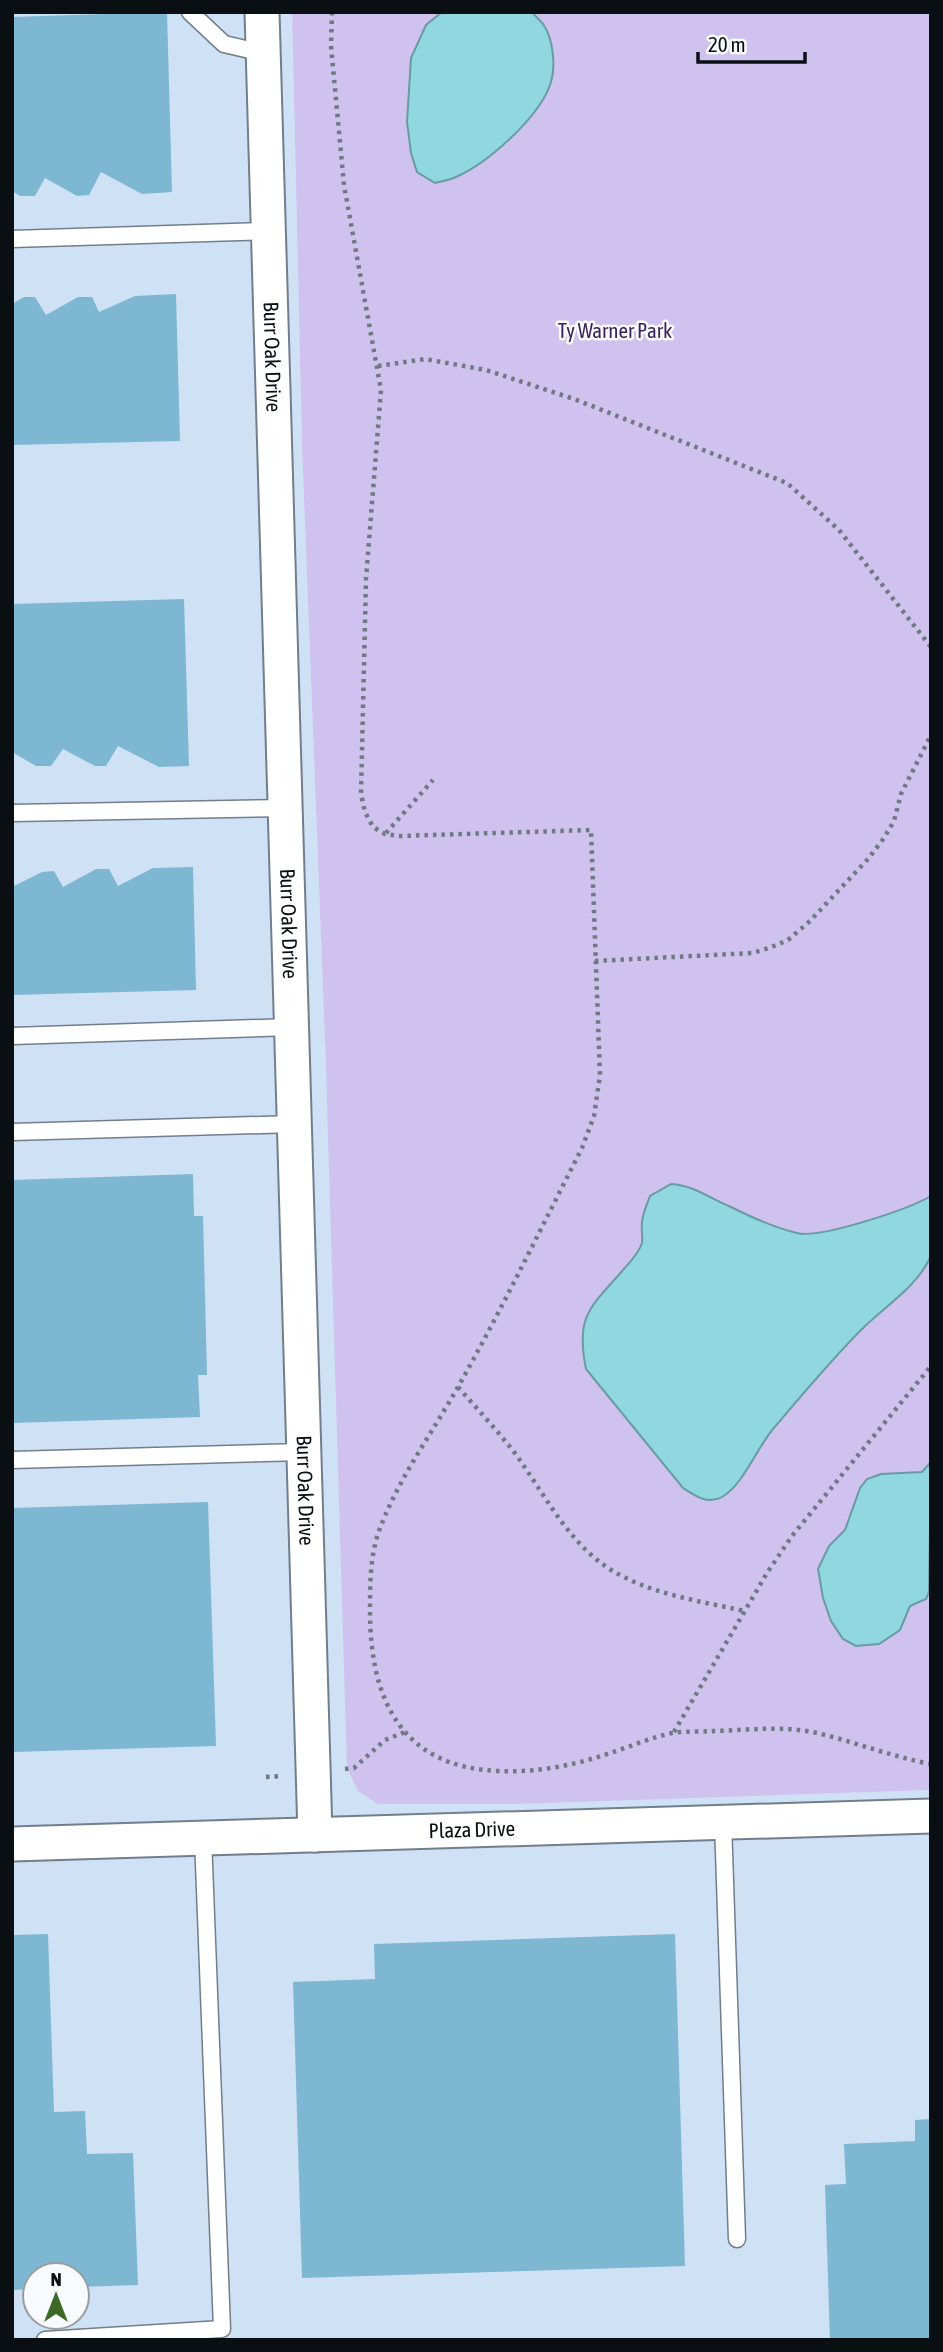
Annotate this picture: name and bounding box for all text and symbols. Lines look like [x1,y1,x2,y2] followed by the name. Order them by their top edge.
[698,21,805,65] scale bar
[708,32,746,56] text: 20 m
[259,301,287,412] street label: Burr Oak Drive
[558,318,672,342] park label: Ty Warner Park
[276,868,303,979] street label: Burr Oak Drive
[292,1435,320,1546] street label: Burr Oak Drive
[428,1816,515,1842] street label: Plaza Drive
[21,2261,91,2331] north arrow
[50,2268,62,2290] text: N

